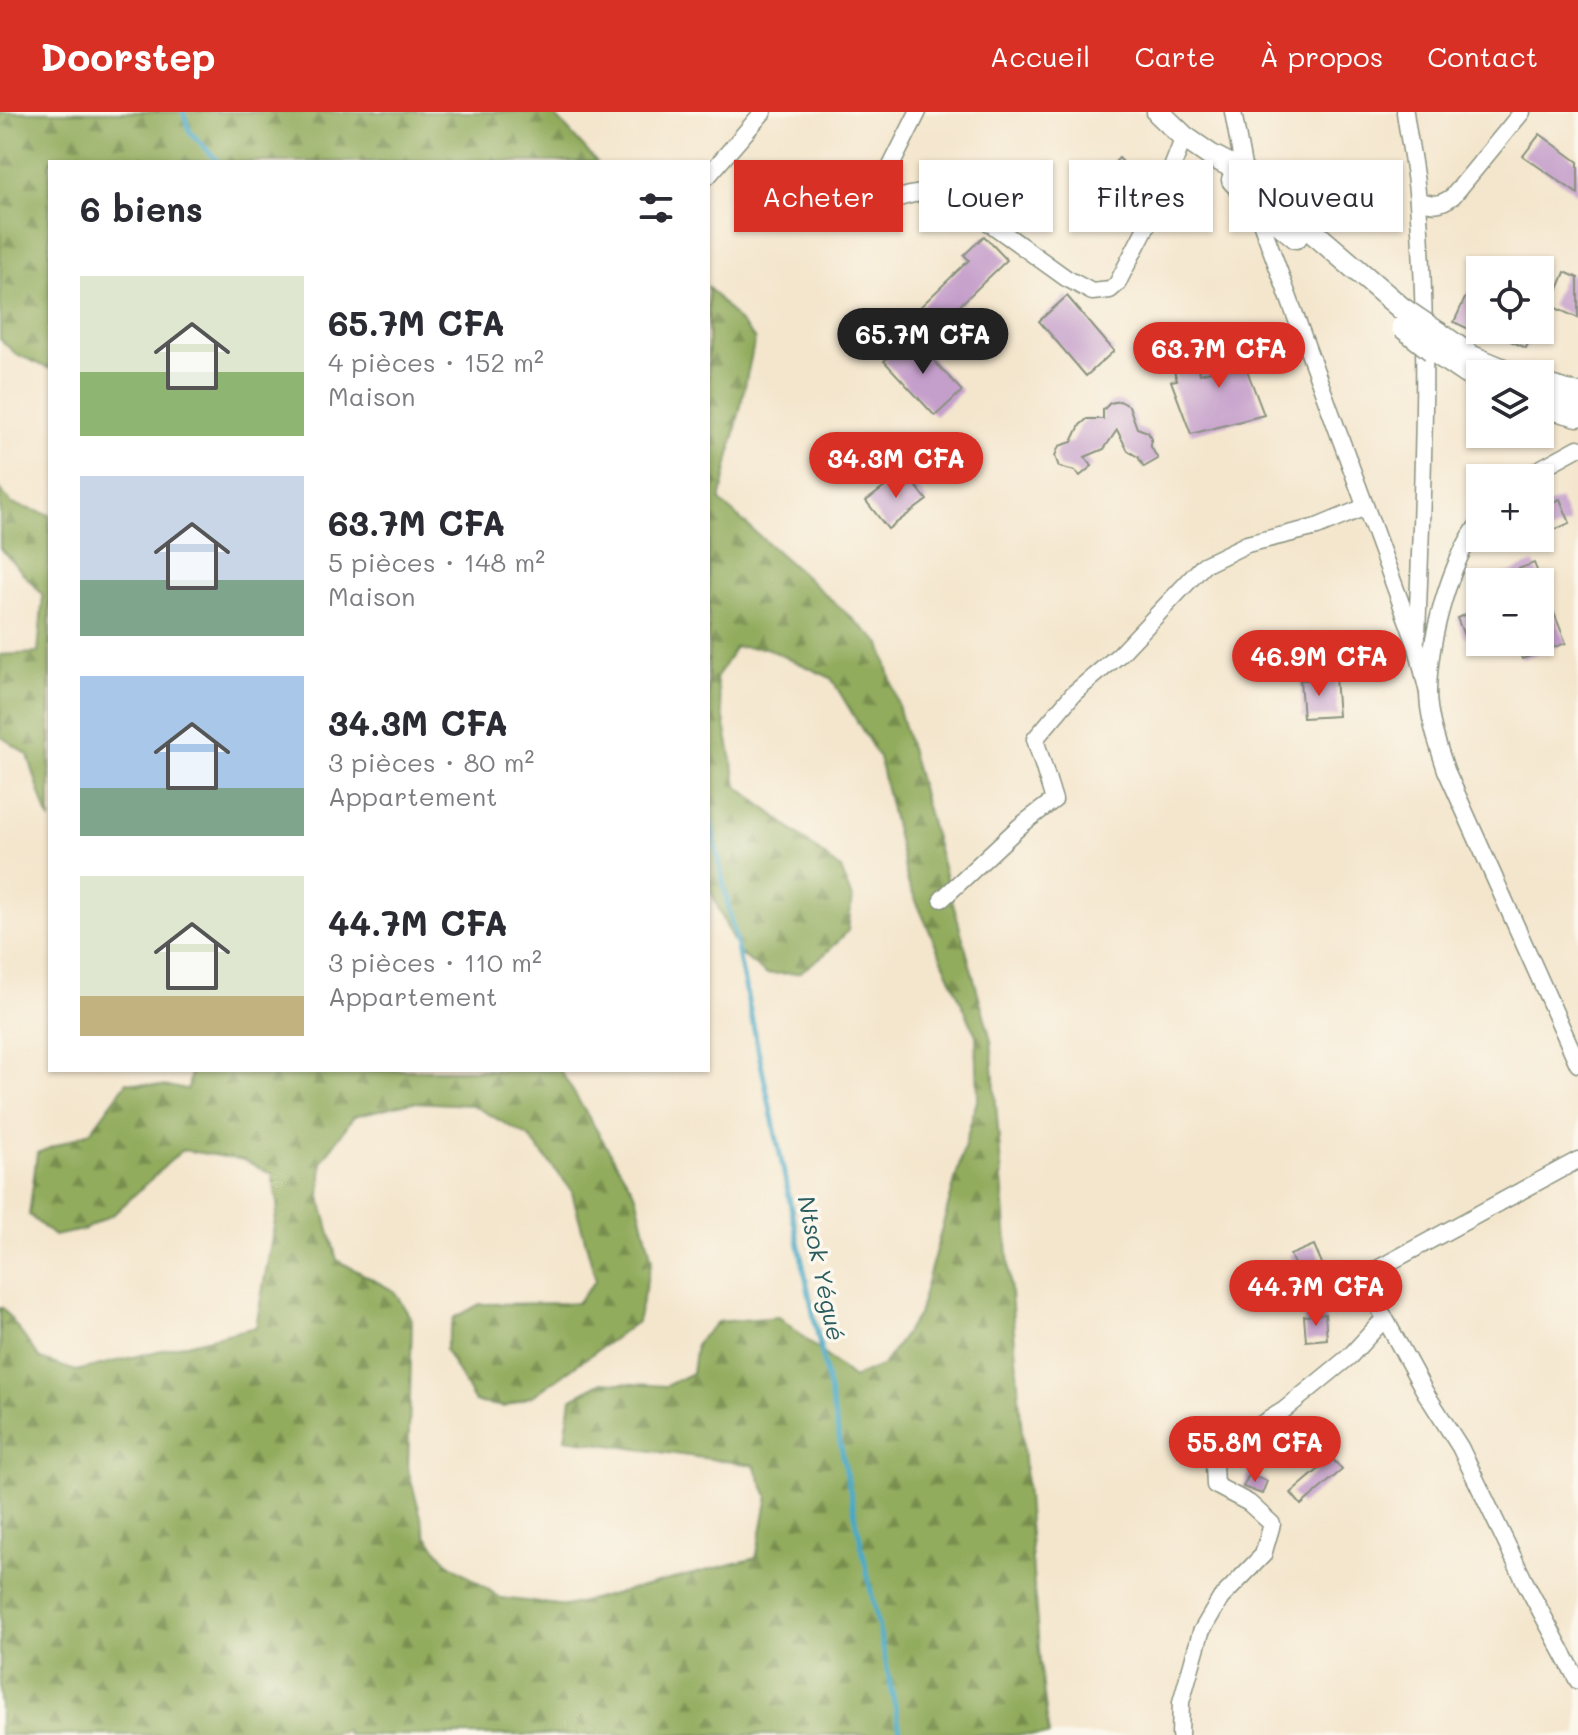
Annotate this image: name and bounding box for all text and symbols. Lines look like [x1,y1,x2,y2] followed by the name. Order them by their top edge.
[40,31,216,81] text: Doorstep
[990,38,1090,74] text: Accueil
[1134,38,1216,74] text: Carte
[1260,38,1383,74] text: À propos
[1427,38,1538,74] text: Contact
[734,160,903,232] chip: Acheter
[919,160,1053,232] chip: Louer
[1069,160,1213,232] chip: Filtres
[1229,160,1403,232] chip: Nouveau
[80,186,203,231] text: 6 biens
[634,186,678,230] icon: filters
[1466,256,1554,656] map controls
[1466,256,1554,344] button: locate
[328,300,505,345] text: 65.7M CFA
[144,308,240,404] icon: home
[831,308,1015,376] pin: 65.7M CFA
[855,317,991,351] text: 65.7M CFA
[1127,322,1311,390] pin: 63.7M CFA
[1151,331,1287,365] text: 63.7M CFA
[328,345,544,379] text: 4 pièces · 152 m²
[1466,360,1554,448] button: layers
[328,379,415,413] text: Maison
[804,432,988,500] pin: 34.3M CFA
[827,441,965,475] text: 34.3M CFA
[1466,464,1554,552] button: +
[328,500,505,545] text: 63.7M CFA
[144,508,240,604] icon: home
[328,545,545,579] text: 5 pièces · 148 m²
[1466,568,1554,656] button: −
[328,579,415,613] text: Maison
[1227,630,1411,698] pin: 46.9M CFA
[1250,639,1388,673] text: 46.9M CFA
[328,700,508,745] text: 34.3M CFA
[144,708,240,804] icon: home
[328,745,534,779] text: 3 pièces · 80 m²
[328,779,498,813] text: Appartement
[328,900,508,945] text: 44.7M CFA
[144,908,240,1004] icon: home
[328,945,542,979] text: 3 pièces · 110 m²
[328,979,498,1013] text: Appartement
[791,1193,853,1343] water label: Ntsok Yégué
[1224,1260,1408,1328] pin: 44.7M CFA
[1247,1269,1385,1303] text: 44.7M CFA
[1163,1416,1347,1484] pin: 55.8M CFA
[1187,1425,1323,1459] text: 55.8M CFA

